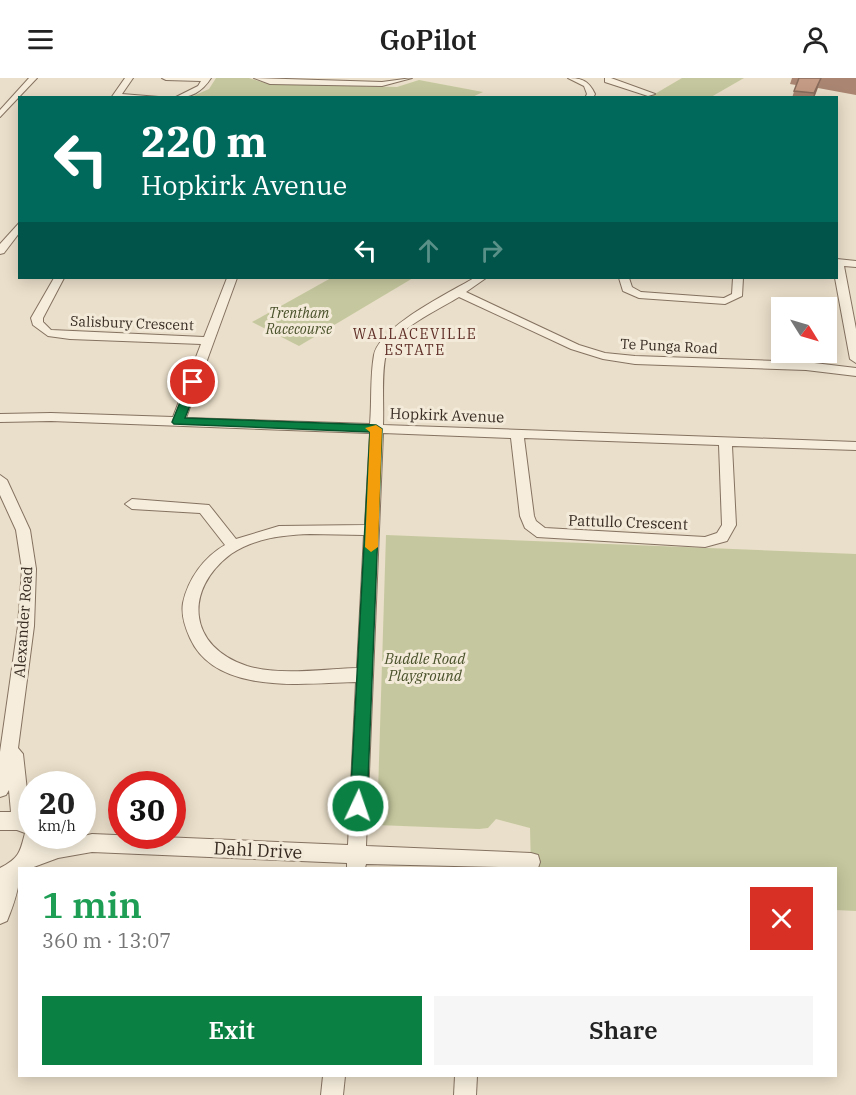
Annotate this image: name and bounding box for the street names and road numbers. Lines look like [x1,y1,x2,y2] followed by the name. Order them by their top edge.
[70,312,194,334] street label: Salisbury Crescent
[620,334,719,358] street label: Te Punga Road
[389,404,505,426] street label: Hopkirk Avenue
[568,510,688,534] street label: Pattullo Crescent
[10,566,36,678] street label: Alexander Road
[213,836,303,864] street label: Dahl Drive

